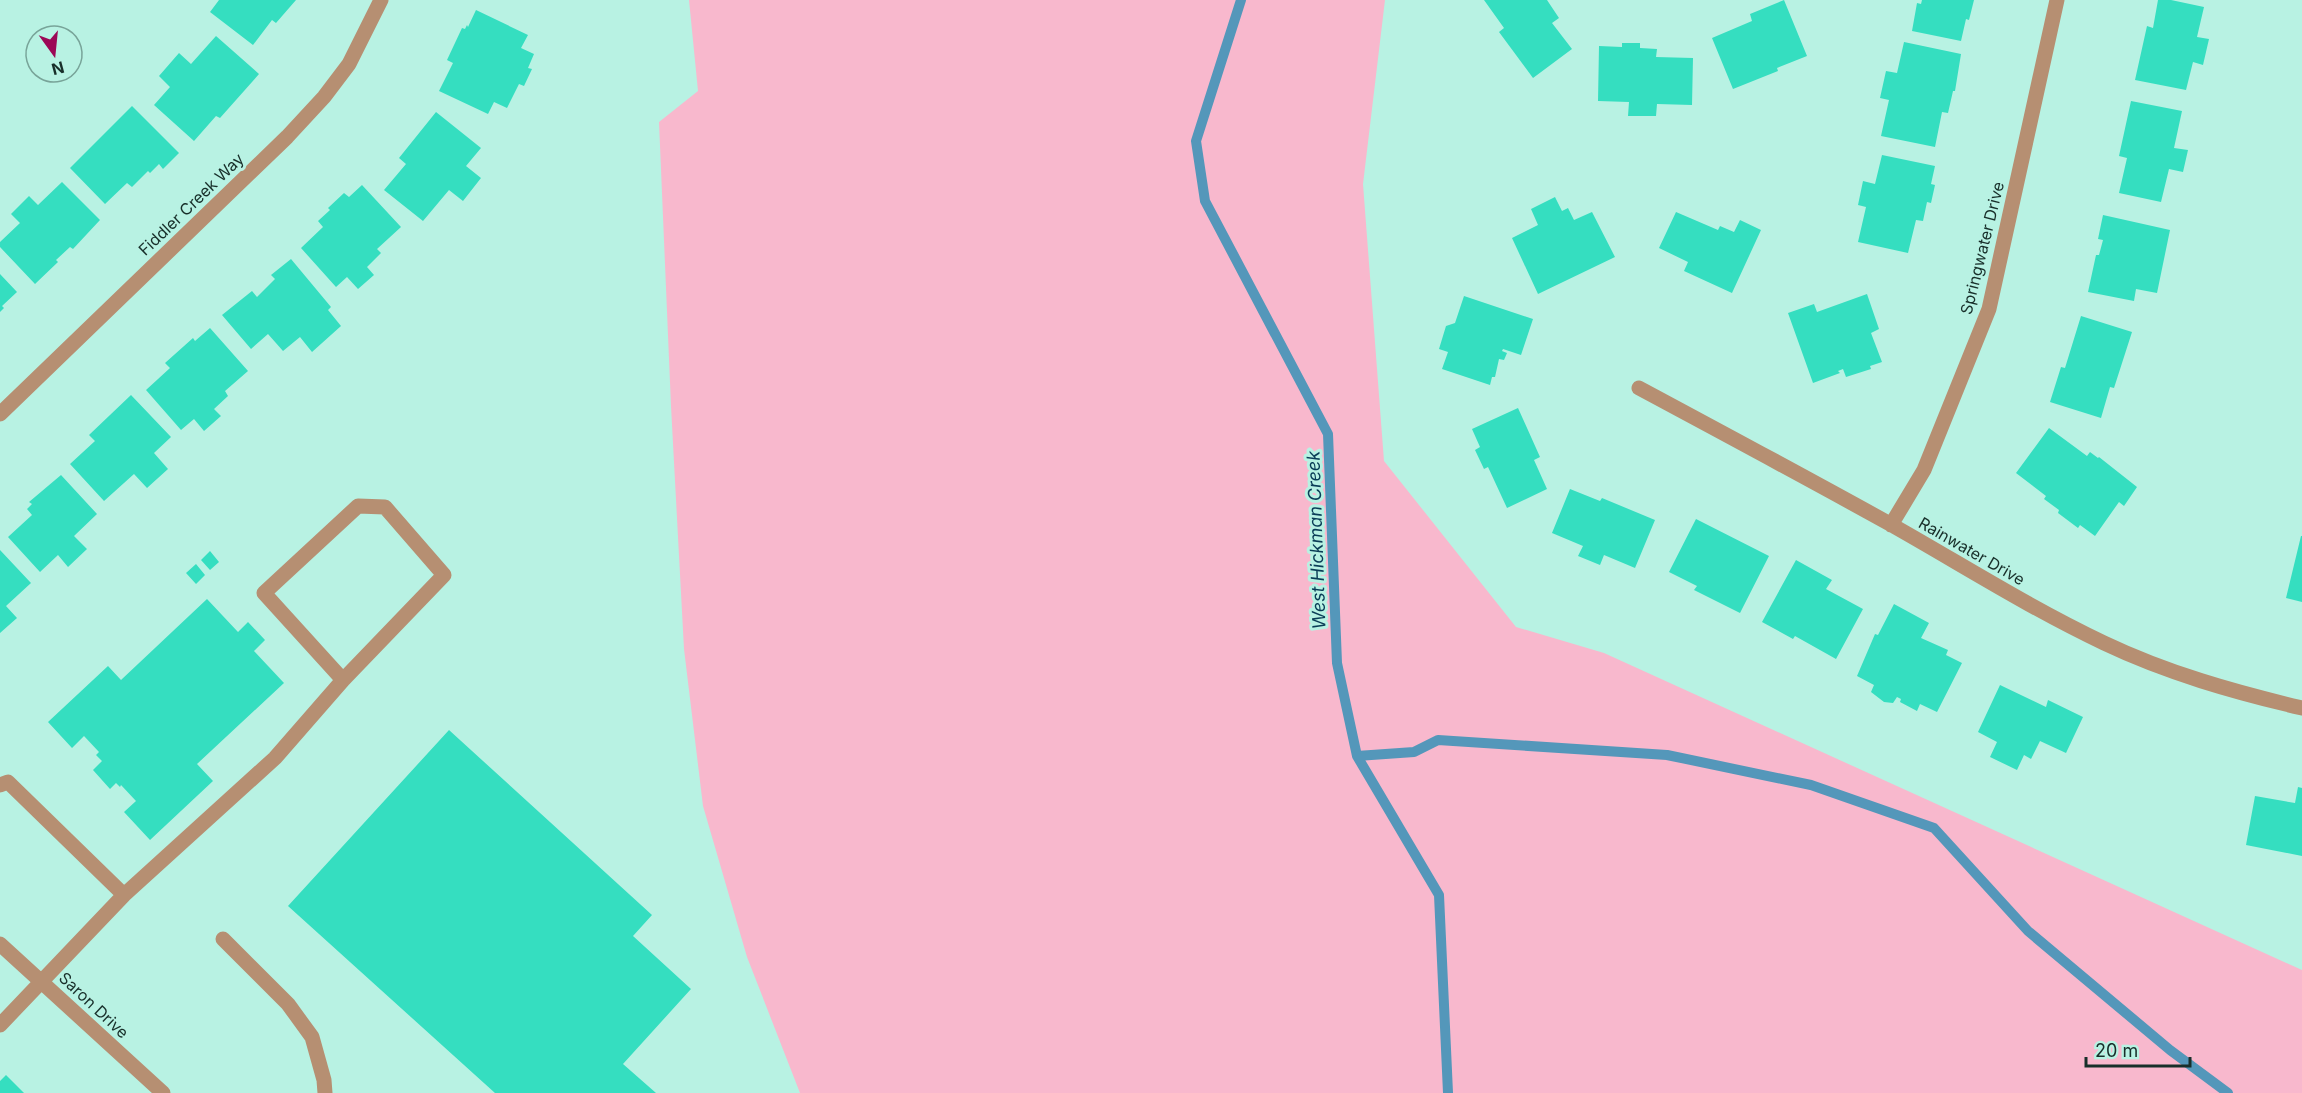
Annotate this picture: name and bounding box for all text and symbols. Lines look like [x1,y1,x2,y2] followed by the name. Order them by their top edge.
[24,24,84,84] north arrow
[49,57,66,80] text: N
[134,149,248,259] street label: Fiddler Creek Way
[1956,180,2008,316] street label: Springwater Drive
[1302,449,1330,629] water label: West Hickman Creek
[1915,513,2029,589] street label: Rainwater Drive
[55,968,133,1042] street label: Saron Drive
[2086,1030,2190,1068] scale bar
[2095,1040,2138,1061] text: 20 m

